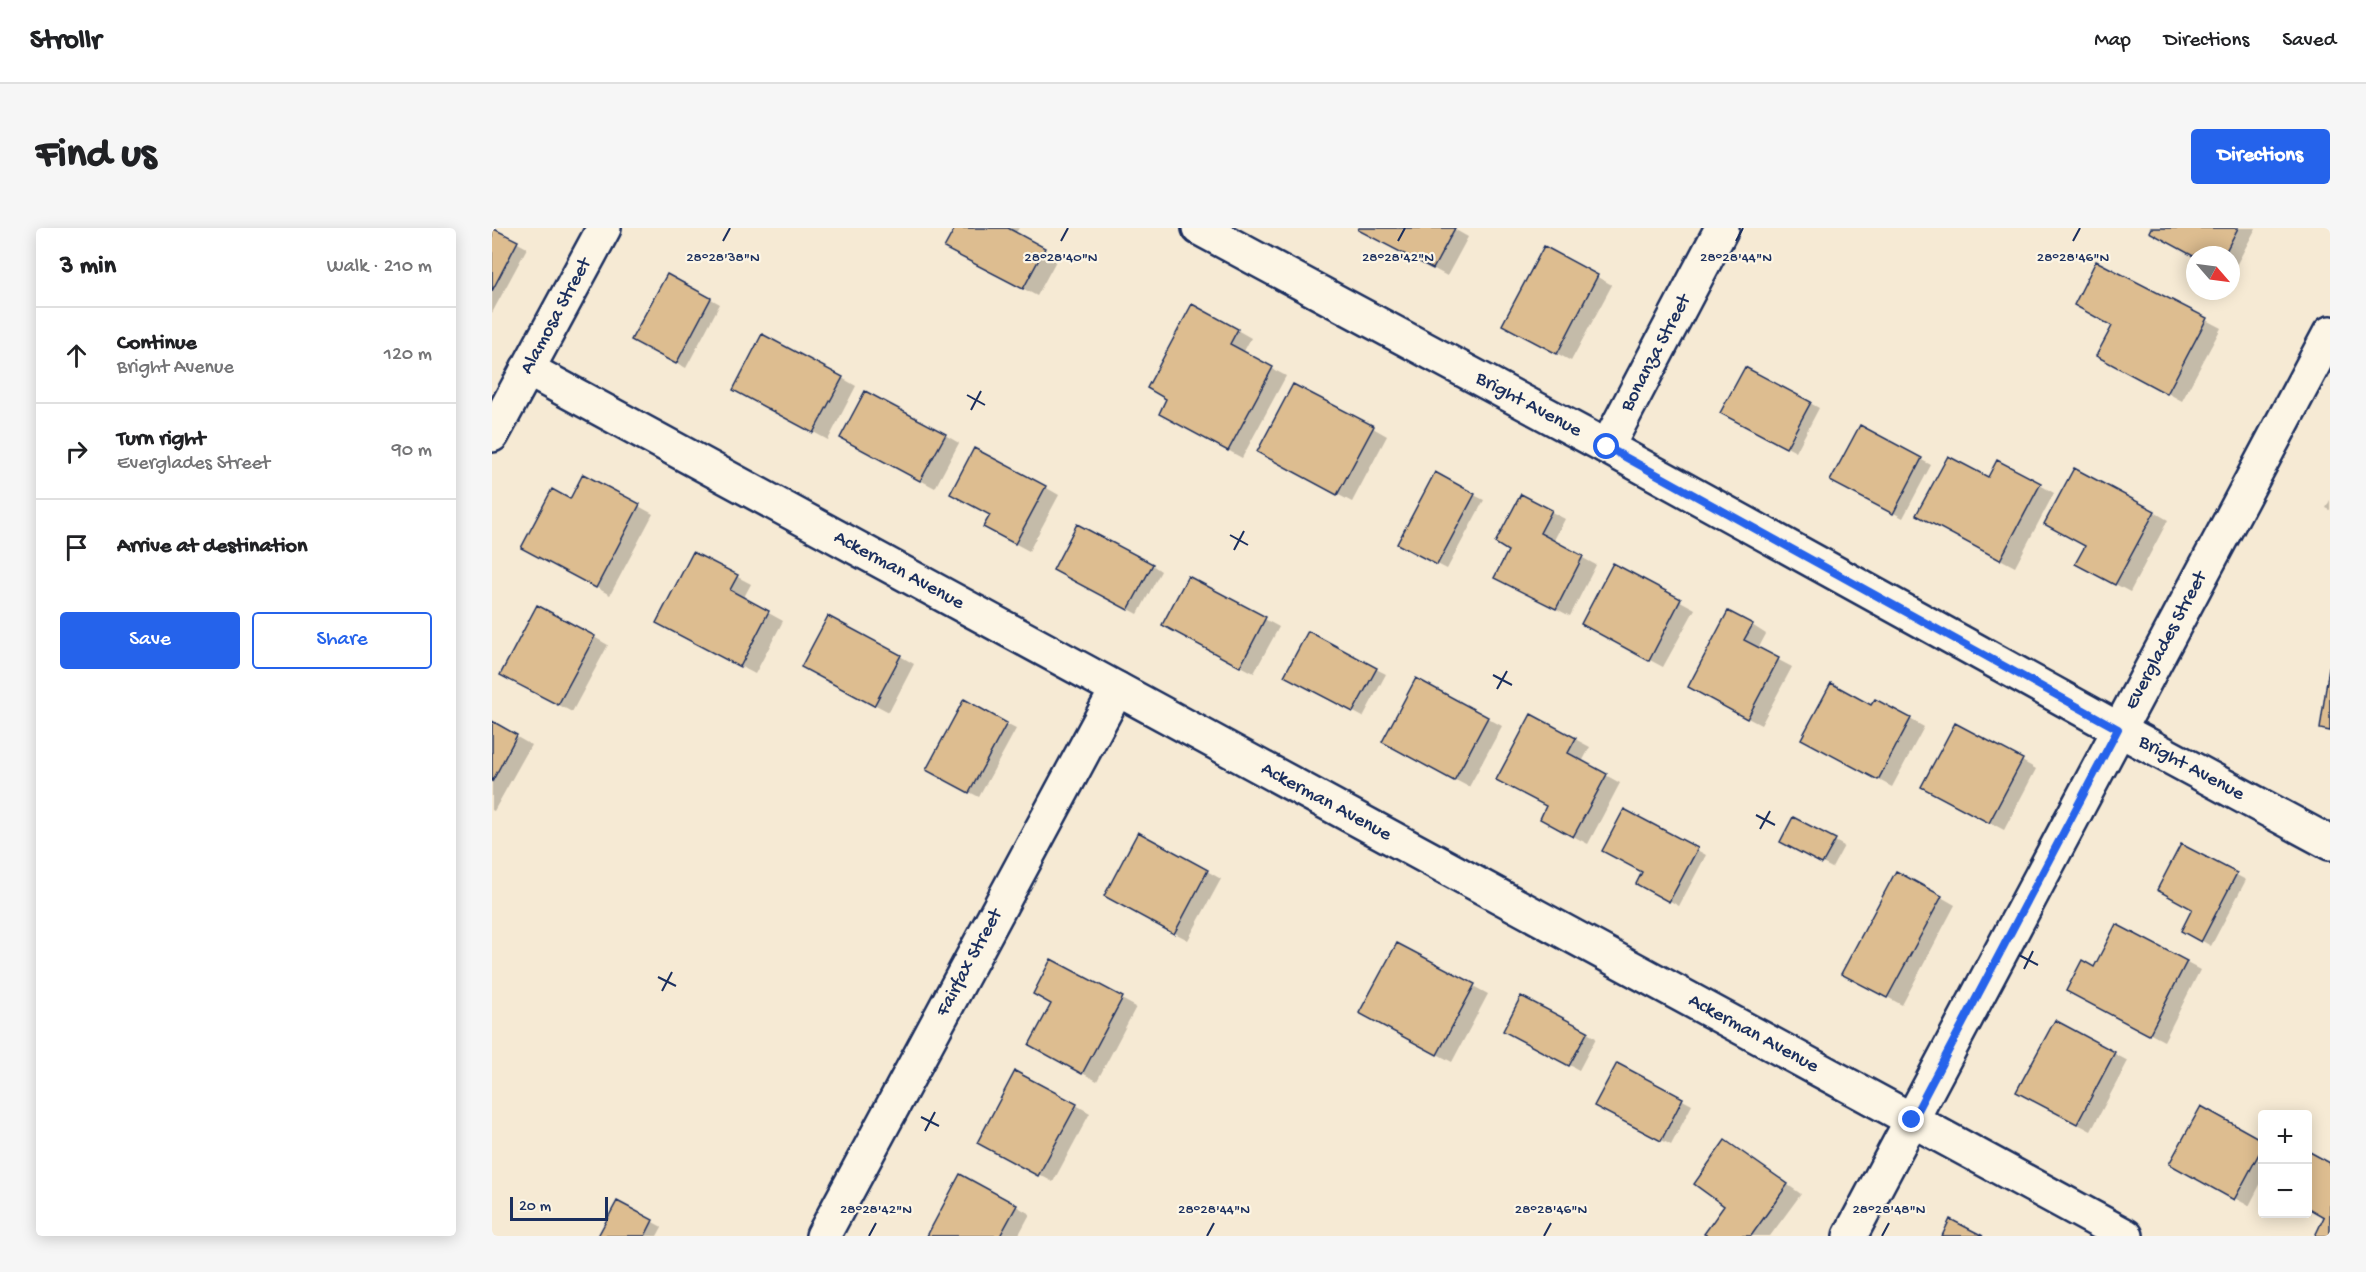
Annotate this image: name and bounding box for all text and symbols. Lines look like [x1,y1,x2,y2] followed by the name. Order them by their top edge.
[30,25,101,58] text: Strollr
[2094,29,2131,54] text: Map
[2164,29,2249,54] text: Directions
[2282,29,2336,54] text: Saved
[2191,129,2330,184] button: Directions
[36,132,156,181] text: Find us
[2186,246,2240,300] north arrow
[686,249,760,267] text: 28°28'38"N
[1024,249,1098,267] text: 28°28'40"N
[1362,249,1434,267] text: 28°28'42"N
[1700,249,1772,267] text: 28°28'44"N
[2037,249,2109,267] text: 28°28'46"N
[60,252,116,283] text: 3 min
[516,253,598,378] street label: Alamosa Street
[327,256,432,279] text: Walk · 210 m
[1616,289,1697,416] street label: Bonanza Street
[117,331,197,357] text: Continue
[60,339,93,372] icon: ahead
[384,344,432,367] text: 120 m
[117,357,234,380] text: Bright Avenue
[1471,367,1586,443] street label: Bright Avenue
[117,427,205,453] text: Turn right
[1593,433,1619,459] route start
[60,435,93,468] icon: right
[392,440,432,463] text: 90 m
[117,453,270,476] text: Everglades Street
[830,526,969,616] street label: Ackerman Avenue
[60,531,93,564] icon: arrive
[117,534,307,560] text: Arrive at destination
[2120,566,2213,714] street label: Everglades Street
[60,612,240,669] button: Save
[252,612,432,669] button: Share
[2134,730,2249,807] street label: Bright Avenue
[1257,758,1396,847] street label: Ackerman Avenue
[931,904,1009,1022] street label: Fairfax Street
[1684,989,1823,1079] street label: Ackerman Avenue
[1898,1106,1924,1132] route end
[2258,1110,2312,1218] map controls
[2258,1110,2312,1164] button: +
[2258,1164,2312,1218] button: −
[510,1194,608,1222] scale bar
[519,1198,551,1217] text: 20 m
[840,1201,912,1219] text: 28°28'42"N
[1178,1201,1250,1219] text: 28°28'44"N
[1515,1201,1587,1219] text: 28°28'46"N
[1852,1201,1926,1219] text: 28°28'48"N

